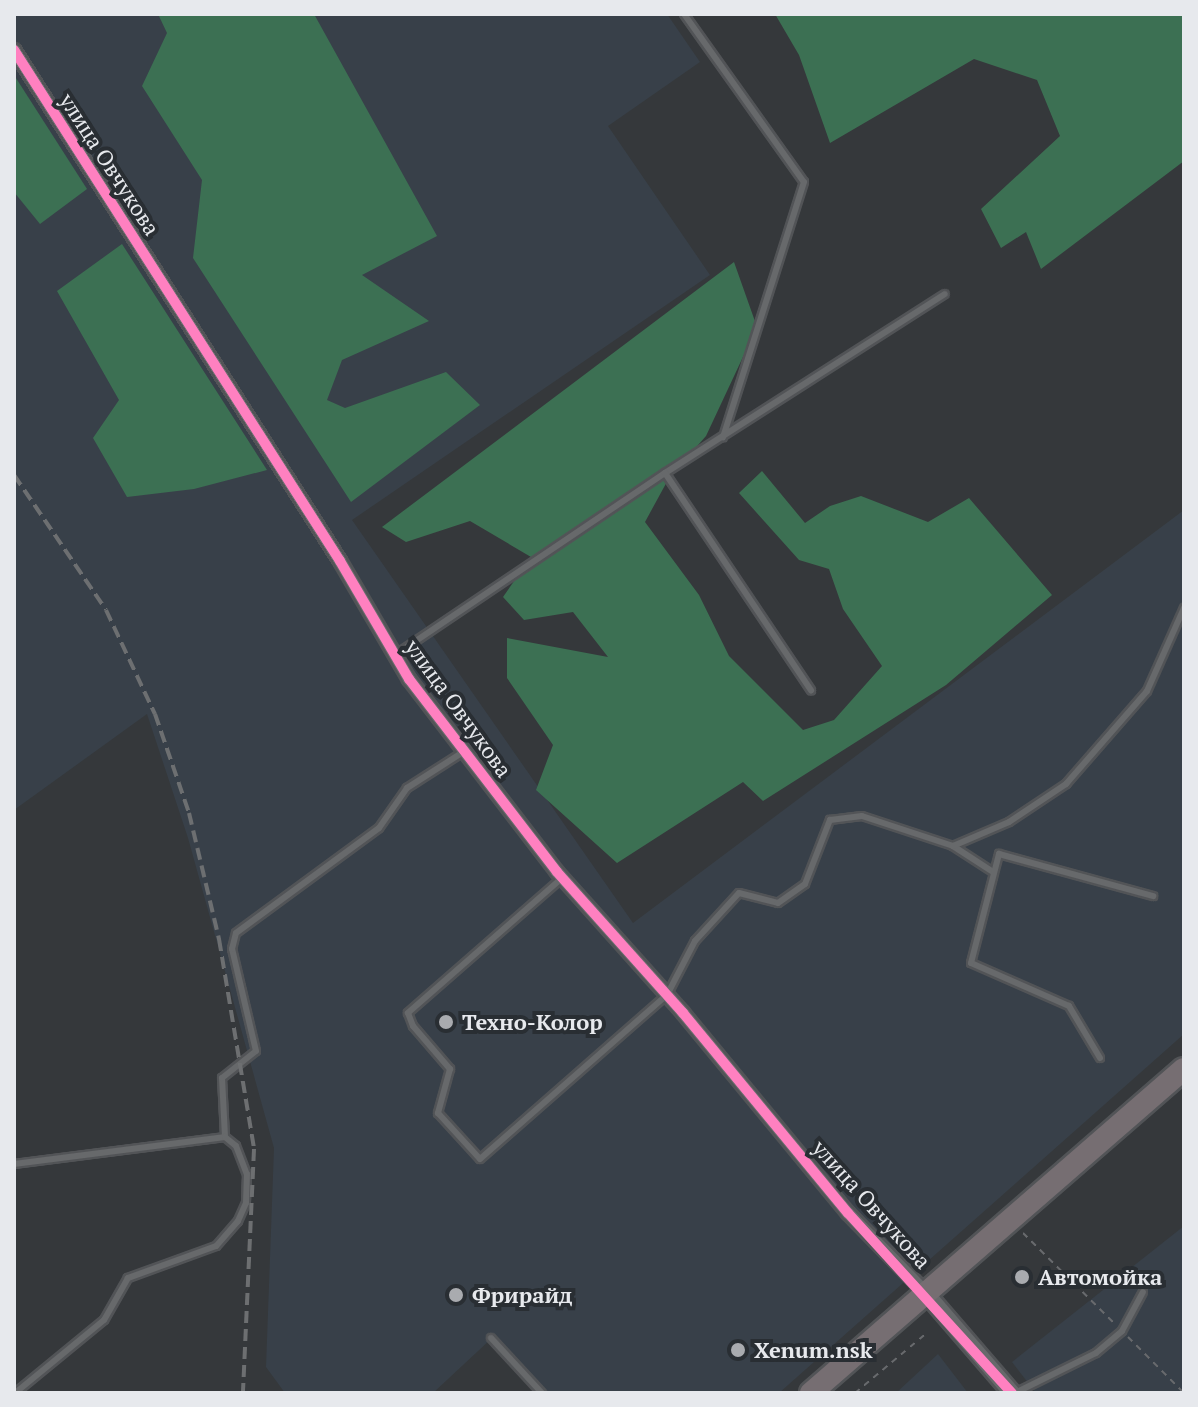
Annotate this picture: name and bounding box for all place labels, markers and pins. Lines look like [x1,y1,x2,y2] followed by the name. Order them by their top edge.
[462,1009,603,1035] place label: Техно-Колор
[437,1013,455,1031] marker: Техно-Колор
[1038,1264,1162,1290] place label: Автомойка
[1013,1268,1031,1286] marker: Автомойка
[472,1282,572,1308] place label: Фрирайд
[447,1286,465,1304] marker: Фрирайд
[754,1337,872,1363] place label: Xenum.nsk
[729,1341,747,1359] marker: Xenum.nsk

